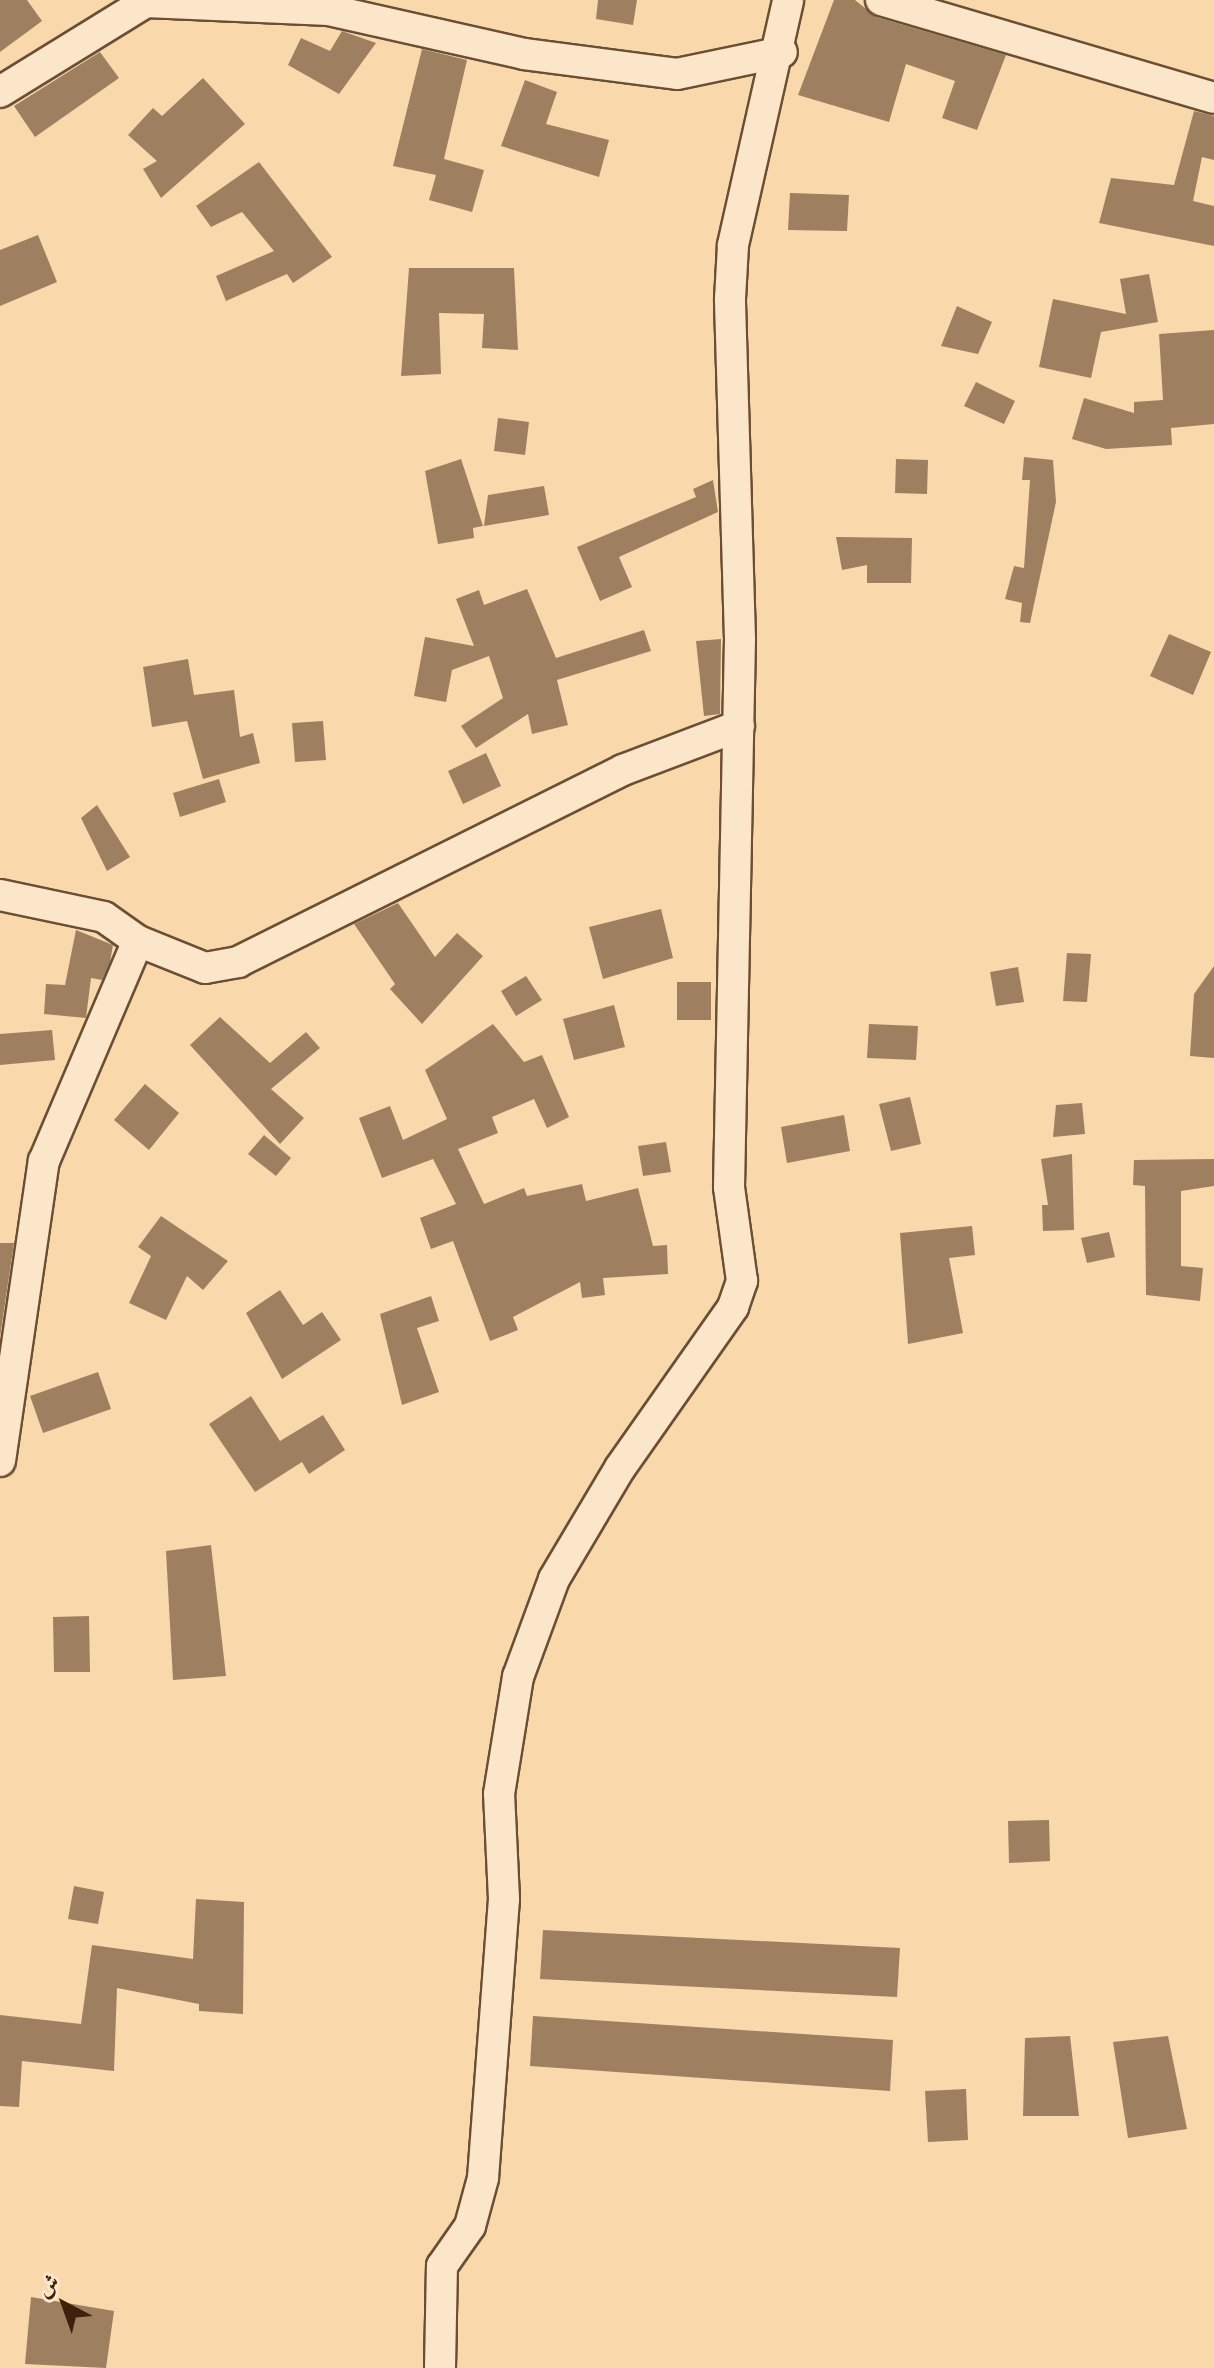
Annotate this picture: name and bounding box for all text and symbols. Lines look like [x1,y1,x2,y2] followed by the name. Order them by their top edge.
[24,2264,104,2344] north arrow
[31,2269,65,2303] text: ش

